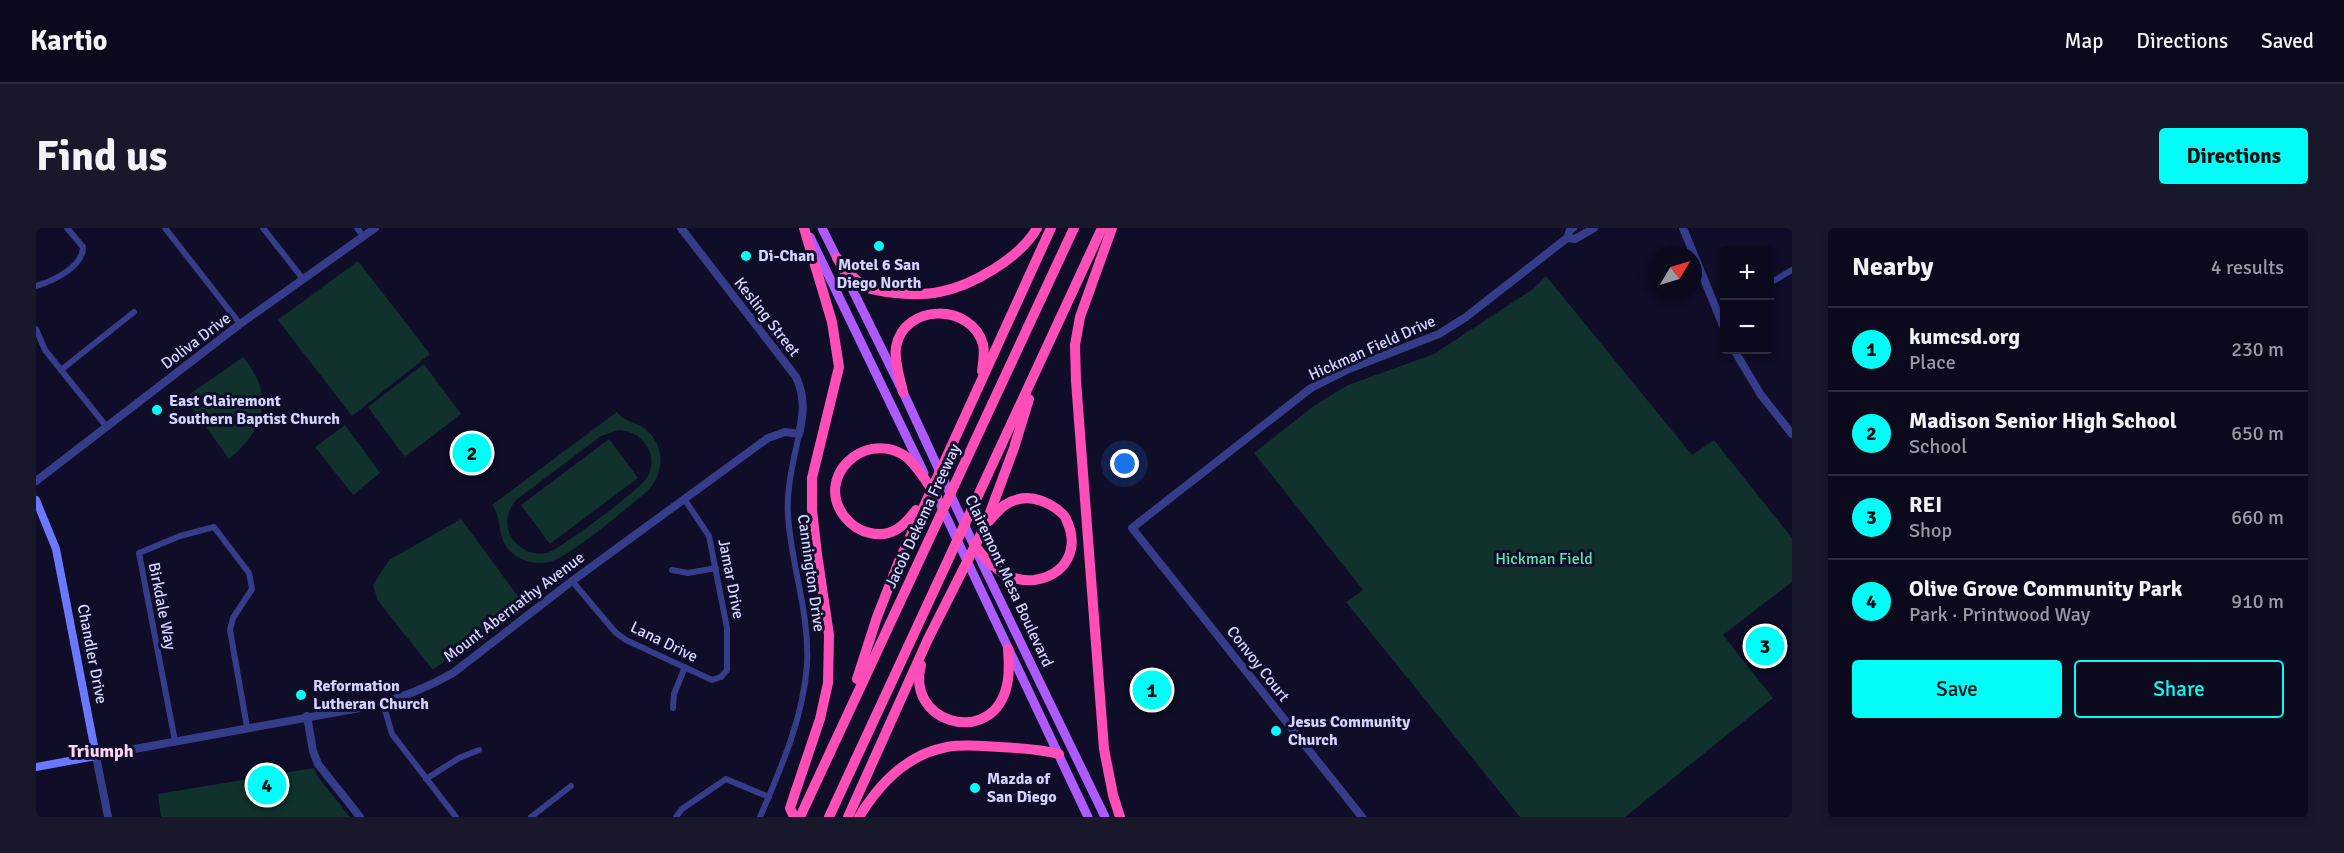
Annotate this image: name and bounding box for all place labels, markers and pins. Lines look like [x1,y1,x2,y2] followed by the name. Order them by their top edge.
[872,239,886,253] marker: Motel 6 San Diego North
[758,246,815,266] place label: Di-Chan
[739,249,753,263] marker: Di-Chan
[837,255,922,293] place label: Motel 6 San Diego North
[169,391,340,429] place label: East Clairemont Southern Baptist Church
[150,403,164,417] marker: East Clairemont Southern Baptist Church
[452,430,492,476] pin: 2
[1746,624,1784,668] pin: 3
[1132,668,1172,712] pin: 1
[313,676,429,714] place label: Reformation Lutheran Church
[294,688,308,702] marker: Reformation Lutheran Church
[1288,712,1410,750] place label: Jesus Community Church
[1269,724,1283,738] marker: Jesus Community Church
[248,762,286,808] pin: 4
[987,769,1057,807] place label: Mazda of San Diego
[968,781,982,795] marker: Mazda of San Diego

